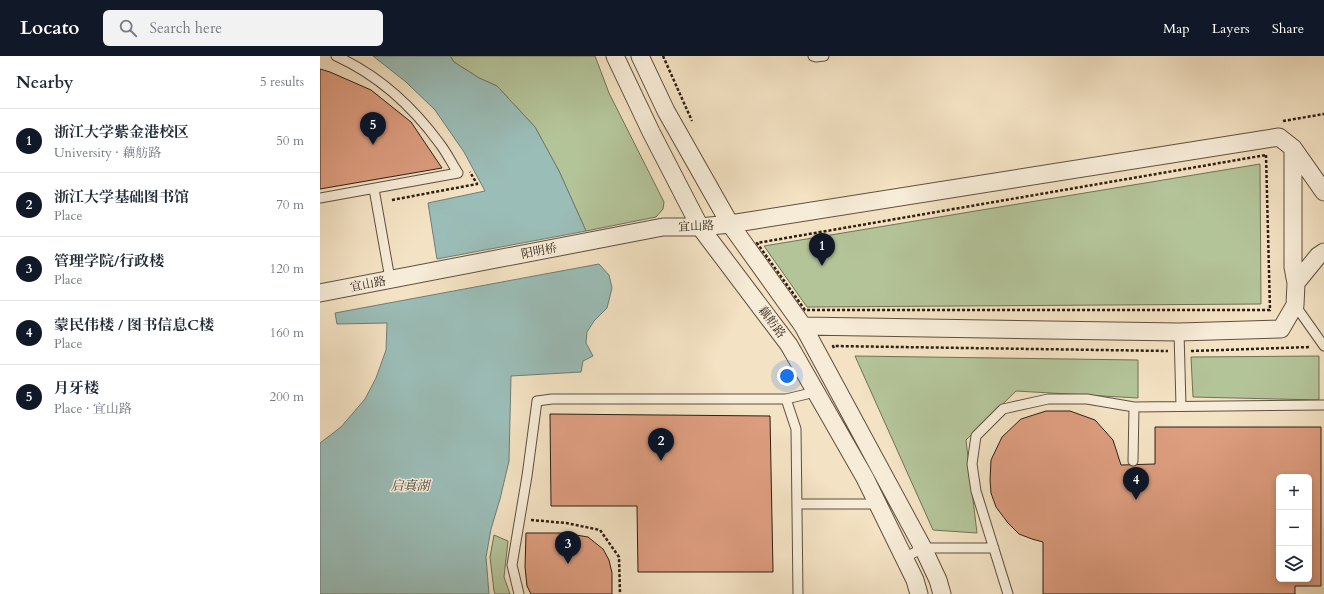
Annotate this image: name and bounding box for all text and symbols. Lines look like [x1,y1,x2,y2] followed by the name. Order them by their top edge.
[103,10,383,46] search box
[20,15,79,41] text: Locato
[117,17,139,39] icon: search
[149,18,222,38] text: Search here
[1163,19,1190,38] text: Map
[1212,19,1250,38] text: Layers
[1272,19,1304,38] text: Share
[16,71,73,94] text: Nearby
[260,73,304,91] text: 5 results
[360,112,386,145] pin: 5
[54,122,189,142] text: 浙江大学紫金港校区
[26,132,32,150] text: 1
[276,132,304,150] text: 50 m
[54,144,161,162] text: University · 藕舫路
[54,187,189,207] text: 浙江大学基础图书馆
[26,196,32,214] text: 2
[276,196,304,214] text: 70 m
[54,207,82,225] text: Place
[678,217,714,235] street label: 宜山路
[809,233,835,266] pin: 1
[520,240,558,262] street label: 阳明桥
[54,251,164,271] text: 管理学院/行政楼
[26,260,32,278] text: 3
[270,260,304,278] text: 120 m
[54,271,82,289] text: Place
[349,273,387,295] street label: 宜山路
[755,303,789,341] street label: 藕舫路
[54,315,214,335] text: 蒙民伟楼 / 图书信息C楼
[26,324,32,342] text: 4
[270,324,304,342] text: 160 m
[54,335,82,353] text: Place
[777,366,797,386] your location
[54,378,99,398] text: 月牙楼
[26,388,32,406] text: 5
[270,388,304,406] text: 200 m
[54,400,132,418] text: Place · 宜山路
[648,428,674,461] pin: 2
[1123,467,1149,500] pin: 4
[1276,474,1312,582] map controls
[1276,474,1312,510] button: +
[390,477,431,495] water label: 启真湖
[1276,510,1312,546] button: −
[555,531,581,564] pin: 3
[1276,546,1312,582] button: layers

